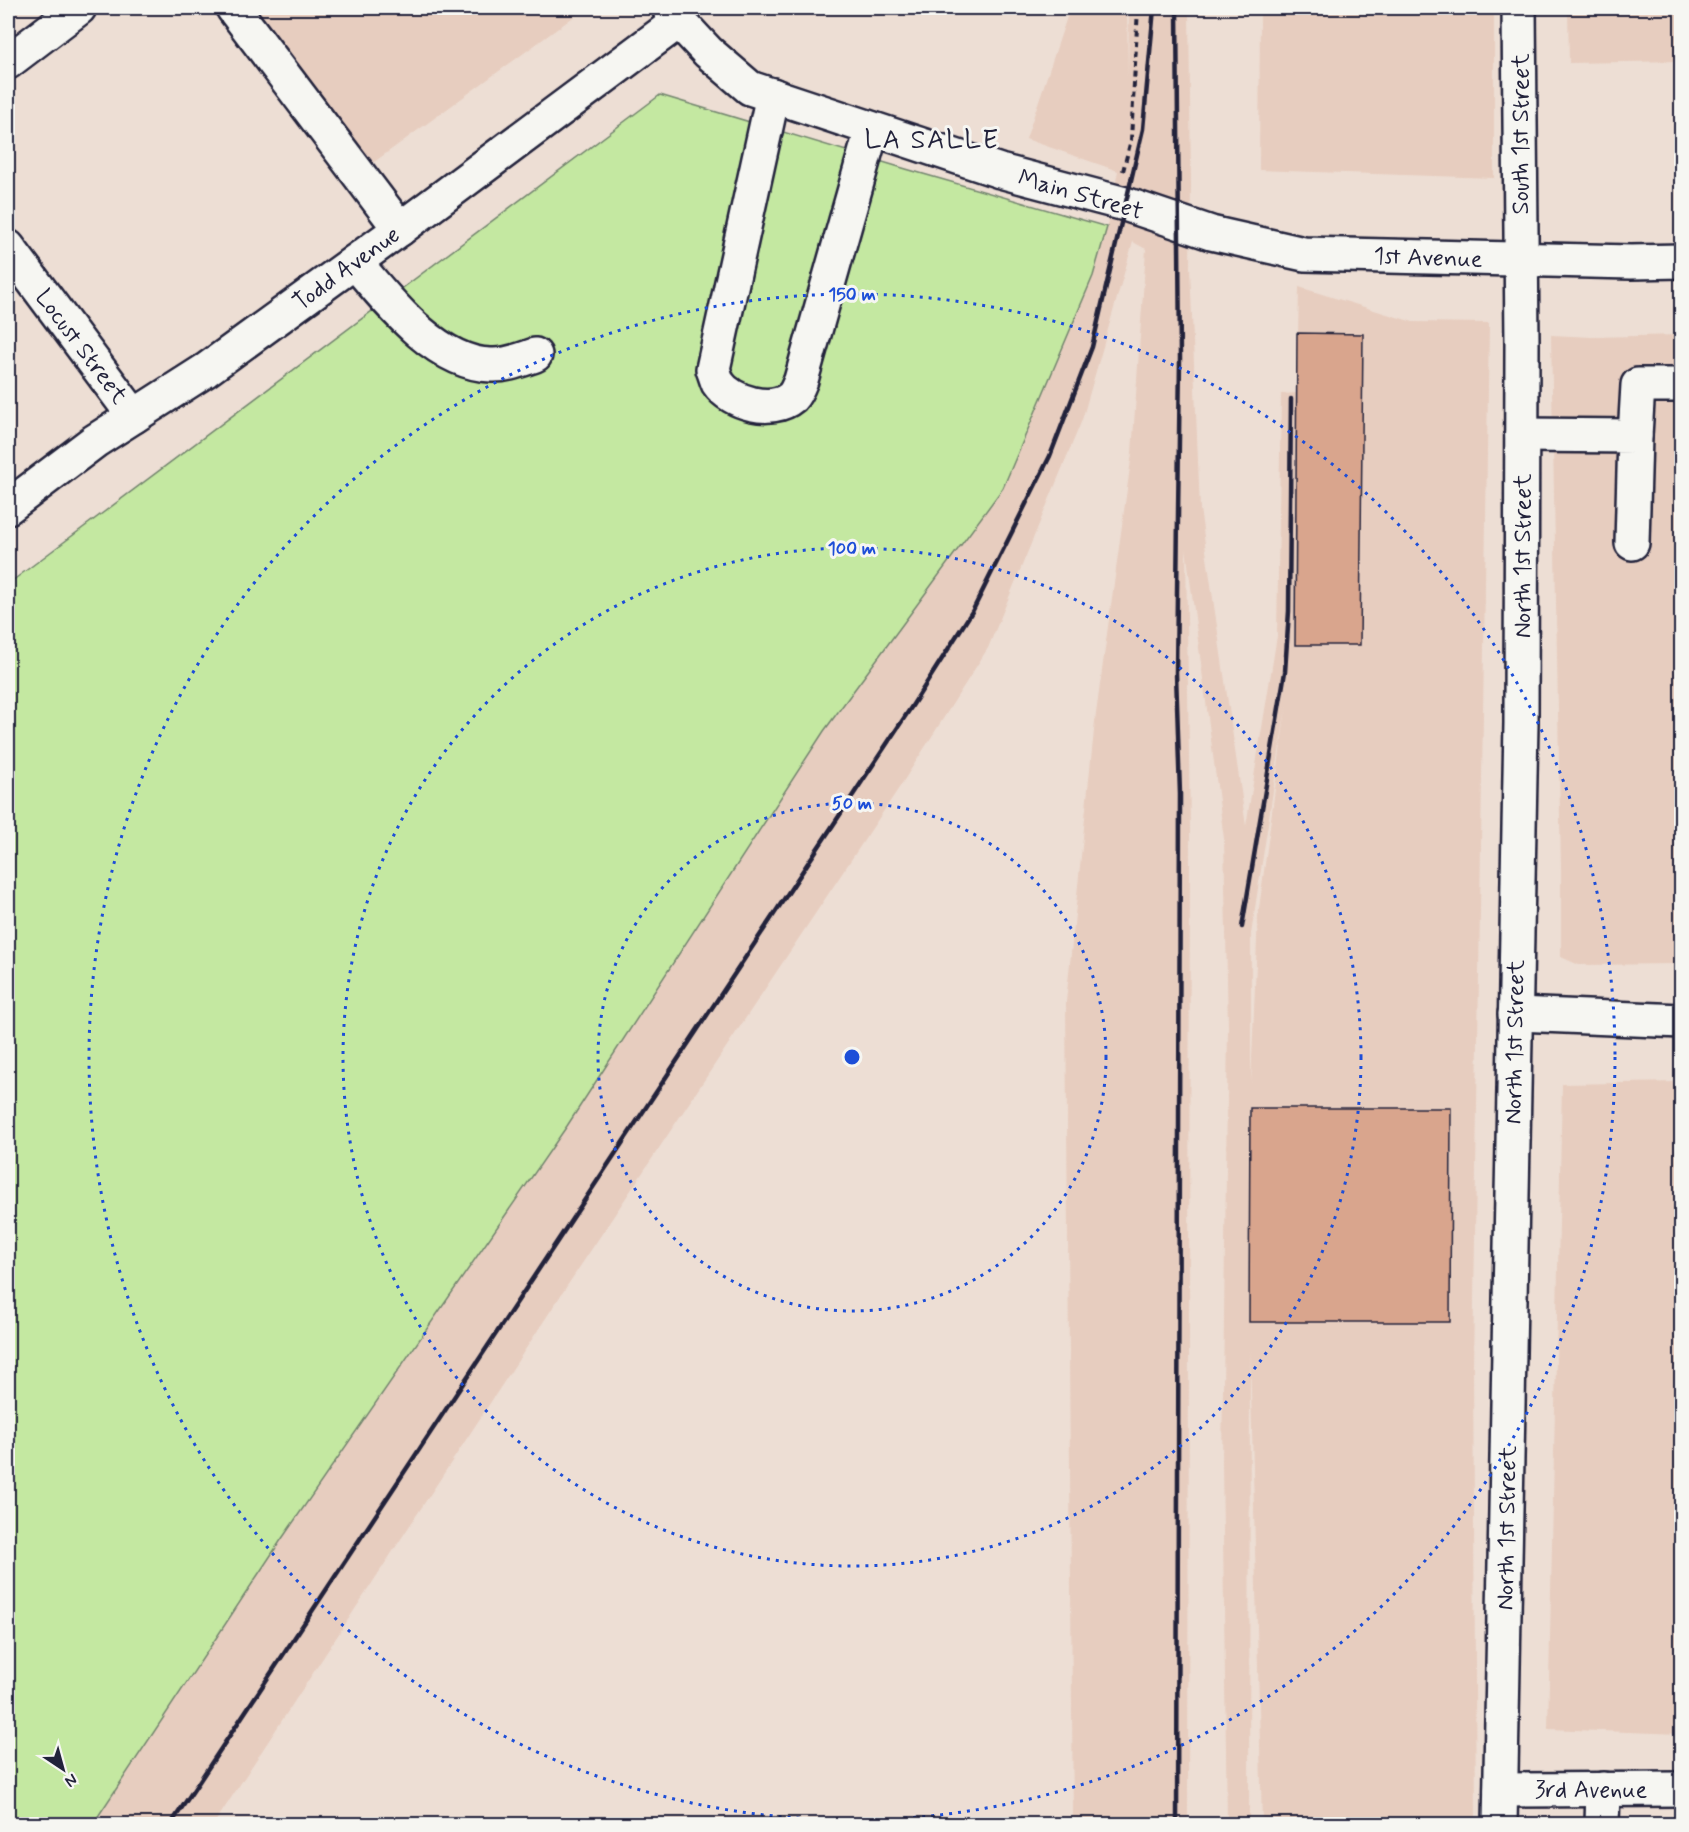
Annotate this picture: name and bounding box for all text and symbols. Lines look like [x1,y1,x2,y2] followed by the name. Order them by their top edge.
[1506,53,1537,215] street label: South 1st Street
[864,123,1000,158] district label: LA SALLE
[1014,163,1147,228] street label: Main Street
[287,220,407,319] street label: Todd Avenue
[1373,241,1483,276] street label: 1st Avenue
[27,283,134,411] street label: Locust Street
[828,283,876,307] text: 150 m
[1508,474,1539,638] street label: North 1st Street
[828,537,876,561] text: 100 m
[832,792,872,816] text: 50 m
[1499,959,1532,1125] street label: North 1st Street
[842,1047,862,1067] centre of rings
[1491,1445,1524,1611] street label: North 1st Street
[33,1739,93,1799] north arrow
[60,1768,81,1792] text: N
[1535,1775,1648,1806] street label: 3rd Avenue

